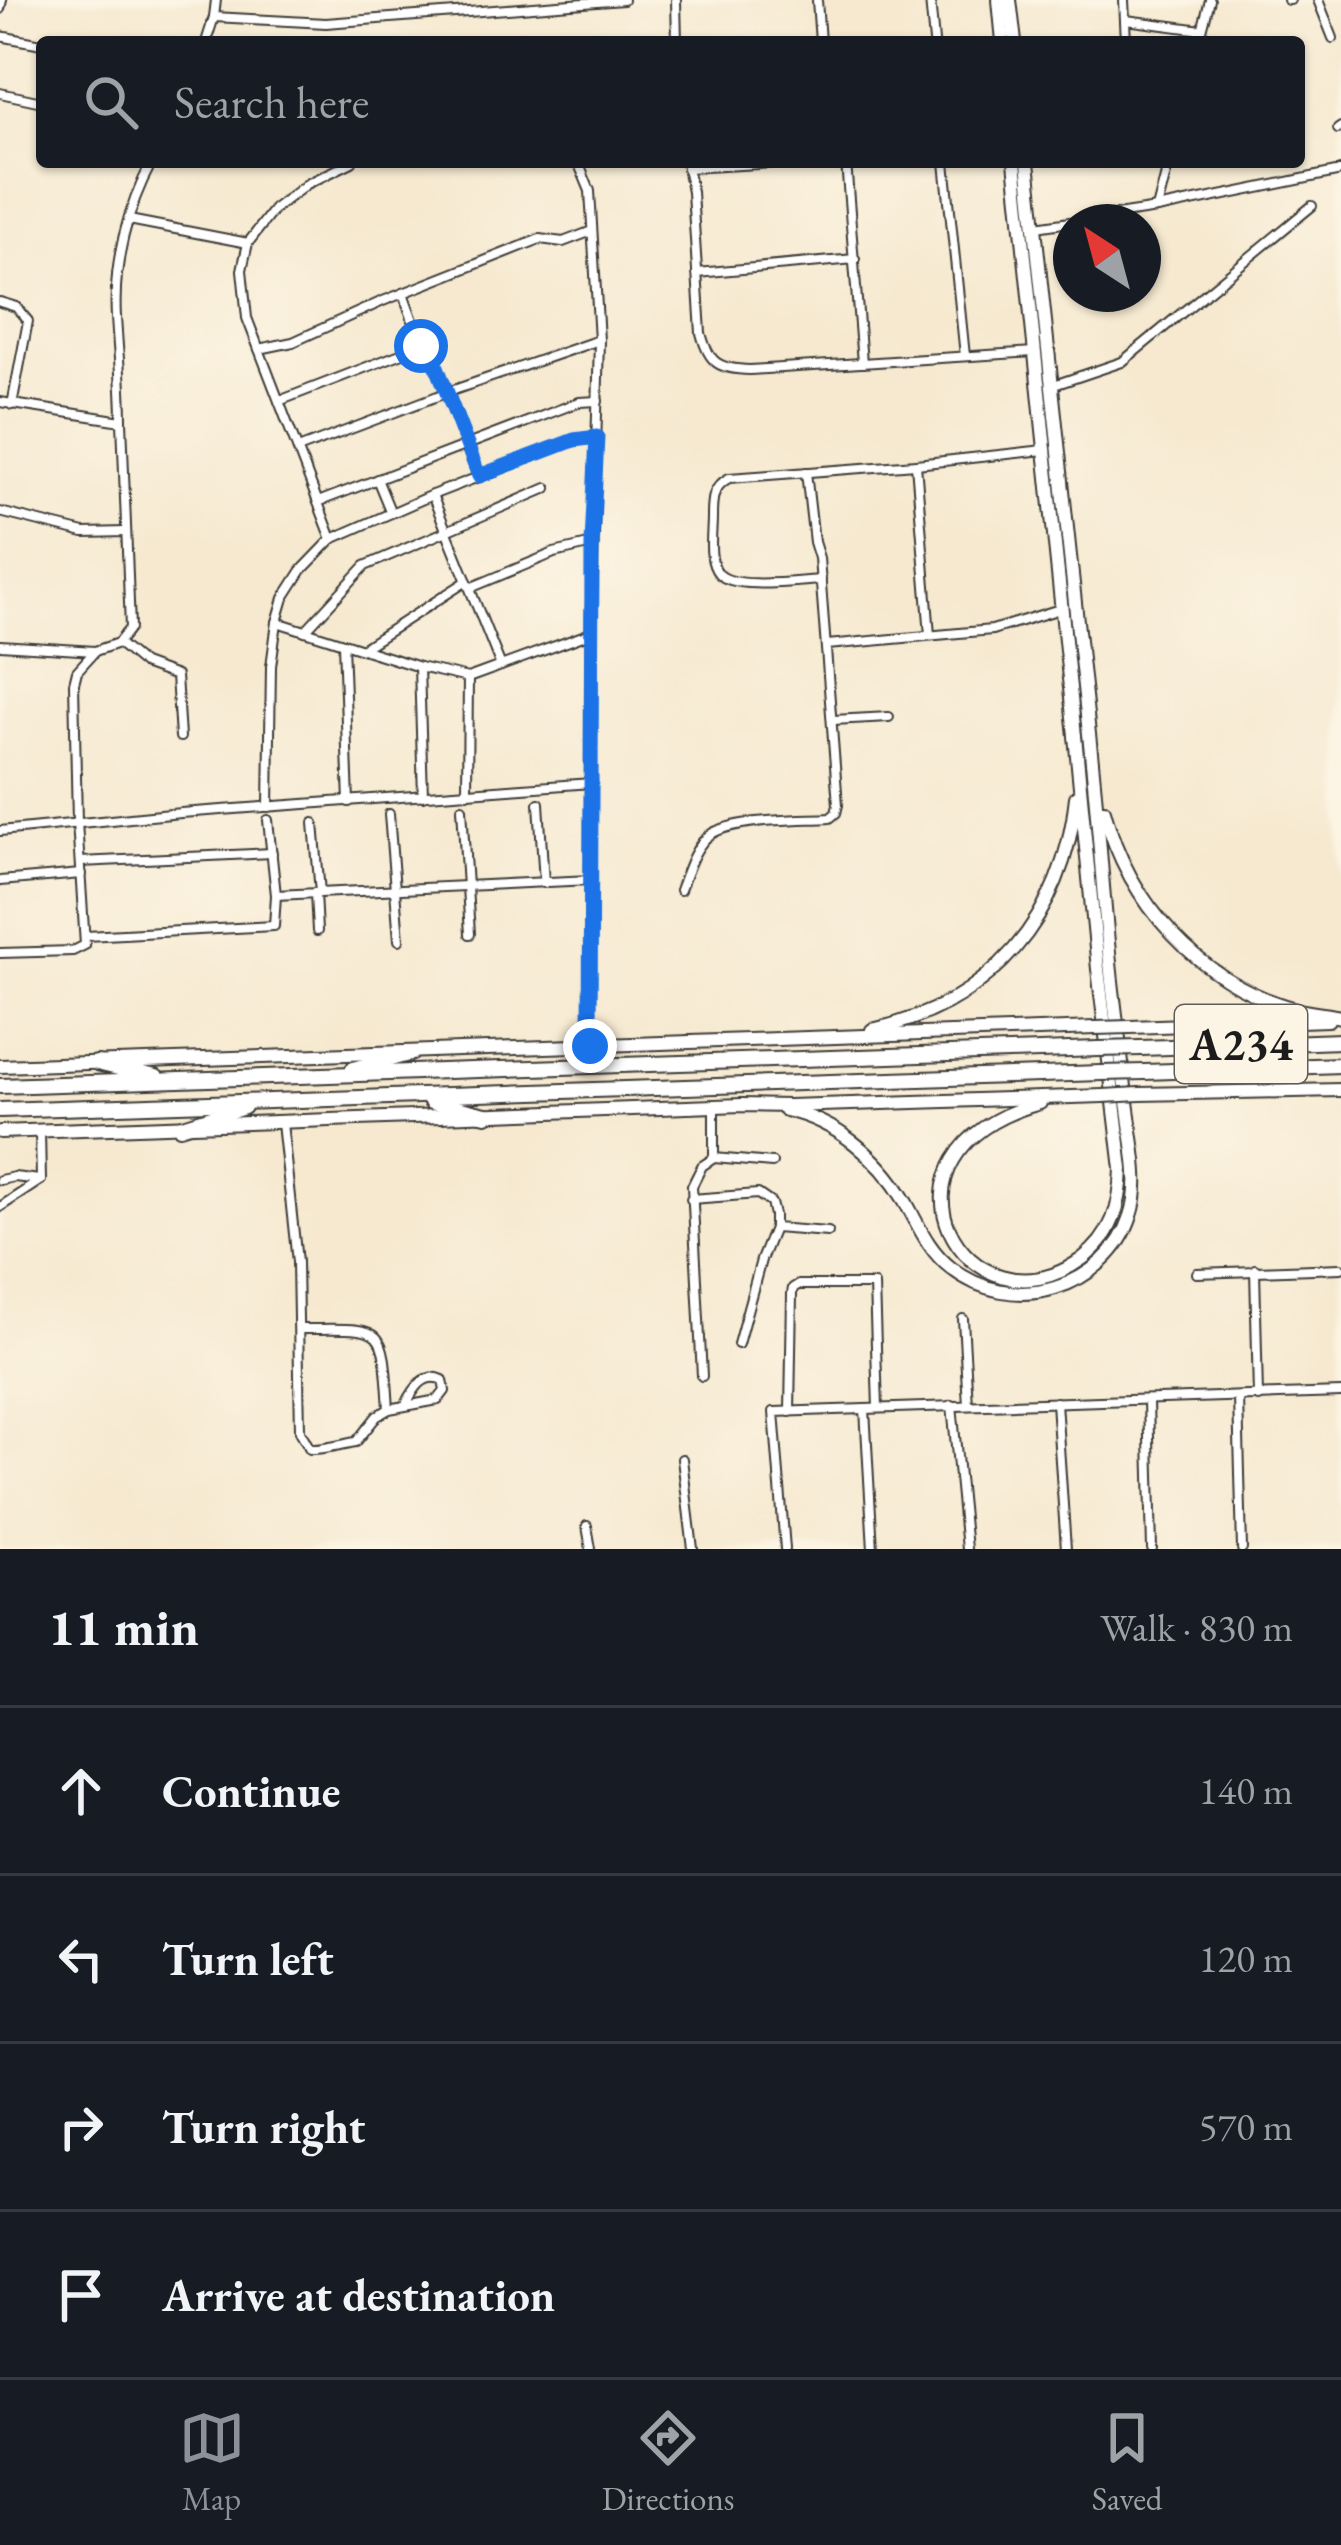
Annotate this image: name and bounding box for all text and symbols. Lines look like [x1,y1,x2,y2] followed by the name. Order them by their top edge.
[36,36,1305,168] search box
[78,69,144,135] icon: search
[174,73,369,131] text: Search here
[1053,204,1161,312] north arrow
[394,319,448,373] route start
[1175,1005,1307,1083] road number: A234
[563,1019,617,1073] route end
[48,1594,199,1660] text: 11 min
[1100,1602,1293,1653] text: Walk · 830 m
[48,1758,114,1824] icon: ahead
[162,1762,340,1820] text: Continue
[1199,1765,1293,1816] text: 140 m
[48,1926,114,1992] icon: left
[162,1930,334,1988] text: Turn left
[1199,1933,1293,1984] text: 120 m
[48,2094,114,2160] icon: right
[162,2098,365,2156] text: Turn right
[1199,2101,1293,2152] text: 570 m
[48,2262,114,2328] icon: arrive
[162,2266,555,2324] text: Arrive at destination
[179,2405,245,2520] tab: Map
[602,2405,735,2520] tab: Directions
[1092,2405,1162,2520] tab: Saved

